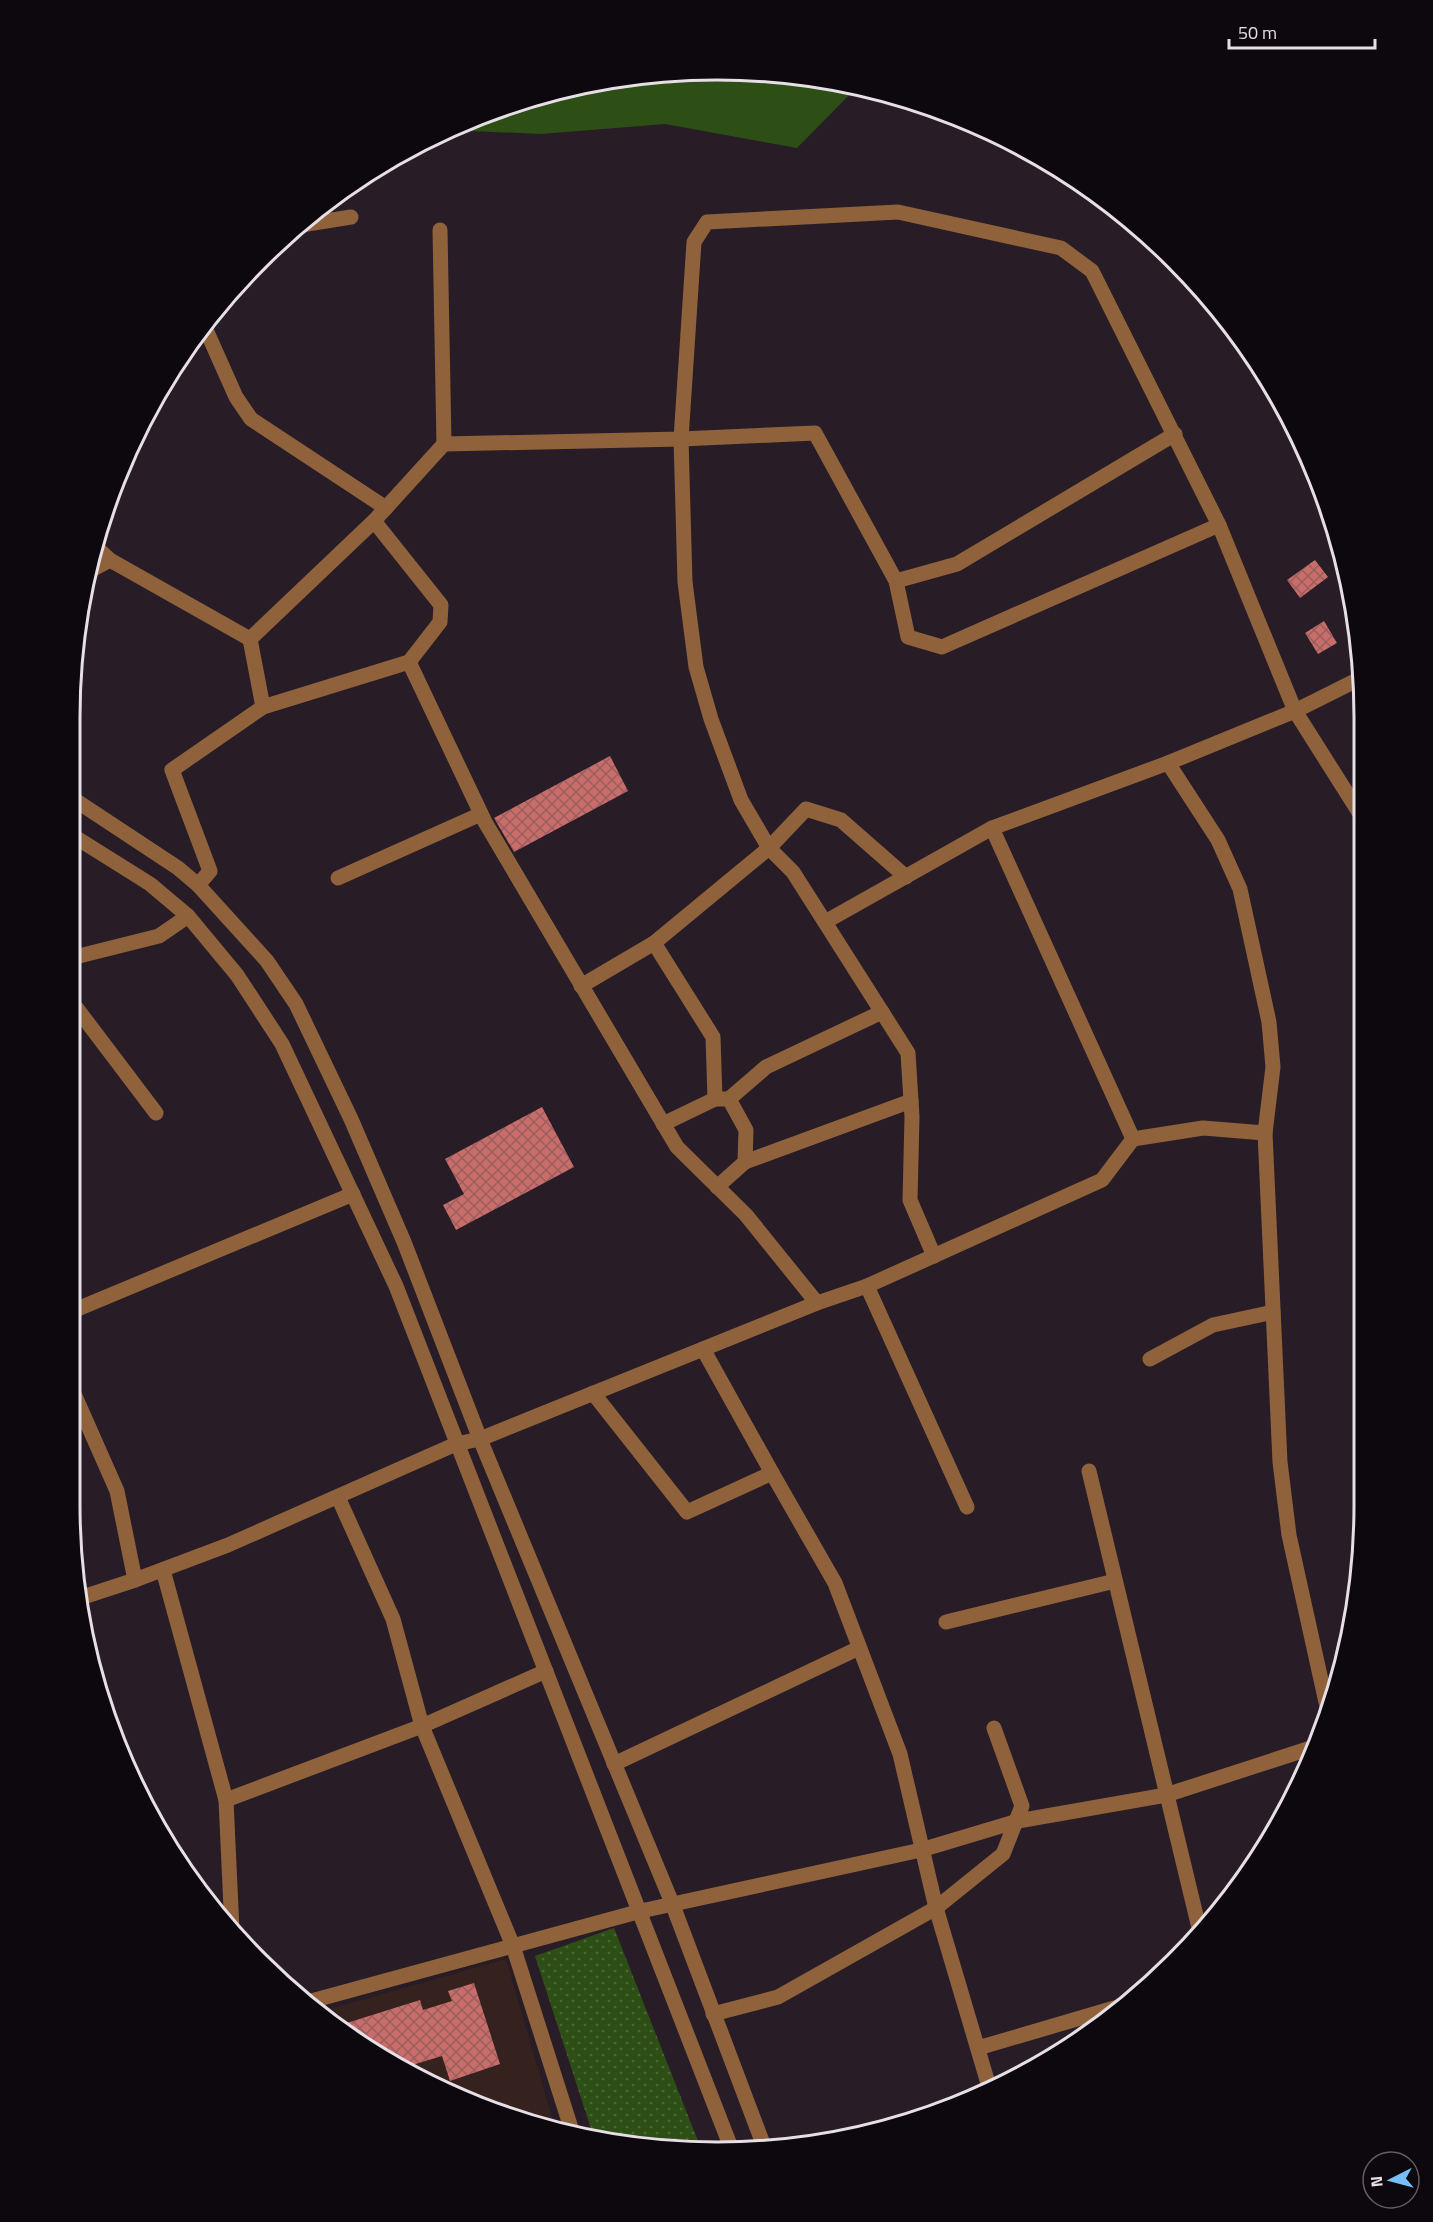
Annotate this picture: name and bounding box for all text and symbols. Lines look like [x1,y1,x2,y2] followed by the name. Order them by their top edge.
[1229,12,1374,50] scale bar
[1238,19,1277,46] text: 50 m
[1361,2150,1421,2210] north arrow
[1364,2175,1389,2188] text: N

